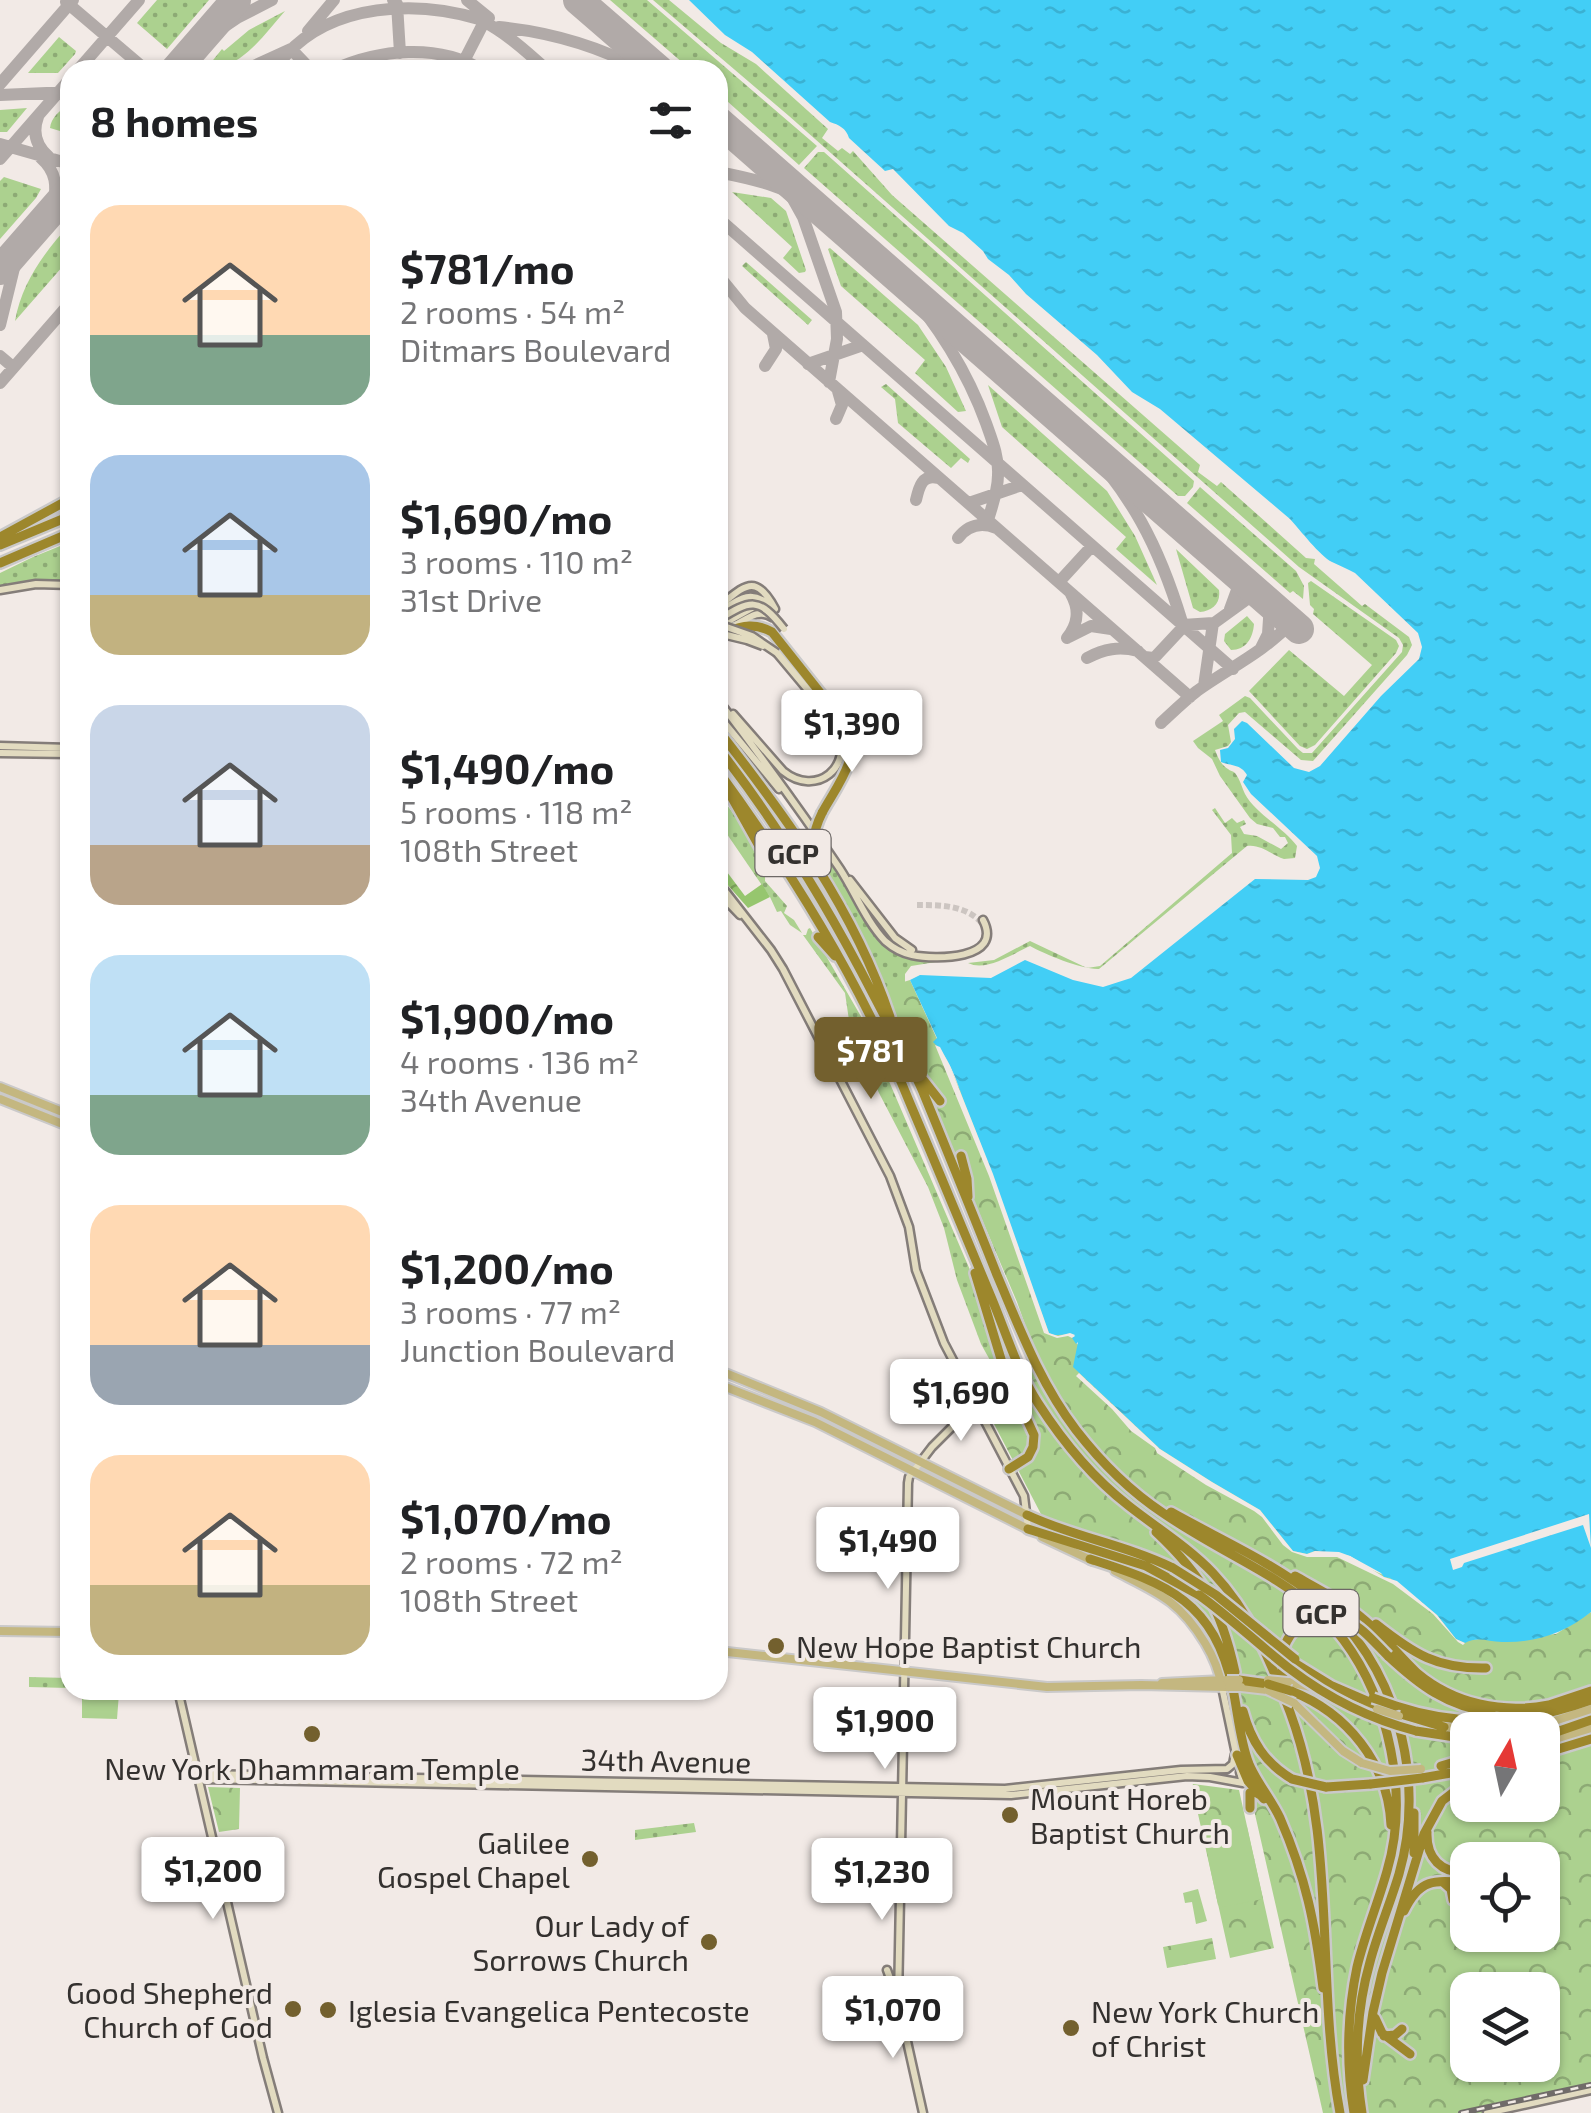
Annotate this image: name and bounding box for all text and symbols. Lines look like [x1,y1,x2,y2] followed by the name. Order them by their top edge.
[643,93,698,148] icon: filters
[90,95,258,145] text: 8 homes
[400,242,575,292] text: $781/mo
[170,245,290,365] icon: home
[400,292,625,330] text: 2 rooms · 54 m²
[400,330,671,368] text: Ditmars Boulevard
[400,492,612,542] text: $1,690/mo
[170,495,290,615] icon: home
[400,542,633,580] text: 3 rooms · 110 m²
[400,580,542,618] text: 31st Drive
[771,690,933,775] pin: $1,390
[803,703,901,741] text: $1,390
[400,742,614,792] text: $1,490/mo
[170,745,290,865] icon: home
[400,792,632,830] text: 5 rooms · 118 m²
[400,830,578,868] text: 108th Street
[756,830,830,876] road number: GCP
[400,992,614,1042] text: $1,900/mo
[170,995,290,1115] icon: home
[812,1017,930,1102] pin: $781
[836,1030,906,1068] text: $781
[400,1042,639,1080] text: 4 rooms · 136 m²
[400,1080,582,1118] text: 34th Avenue
[400,1242,614,1292] text: $1,200/mo
[170,1245,290,1365] icon: home
[400,1292,621,1330] text: 3 rooms · 77 m²
[400,1330,675,1368] text: Junction Boulevard
[880,1359,1042,1444] pin: $1,690
[912,1372,1010,1410] text: $1,690
[400,1492,612,1542] text: $1,070/mo
[170,1495,290,1615] icon: home
[807,1507,969,1592] pin: $1,490
[838,1520,938,1558] text: $1,490
[400,1542,623,1580] text: 2 rooms · 72 m²
[400,1580,578,1618] text: 108th Street
[1284,1590,1358,1636] road number: GCP
[796,1628,1141,1664] place label: New Hope Baptist Church
[765,1635,787,1657] marker: New Hope Baptist Church
[804,1687,966,1772] pin: $1,900
[835,1700,935,1738] text: $1,900
[1450,1712,1560,1822] north arrow
[1450,1712,1560,2082] map controls
[301,1723,323,1745] marker: New York Dhammaram Temple
[580,1741,752,1779] street label: 34th Avenue
[104,1750,520,1786] place label: New York Dhammaram Temple
[1030,1780,1230,1850] place label: Mount Horeb Baptist Church
[999,1804,1021,1826] marker: Mount Horeb Baptist Church
[377,1824,570,1894] place label: Galilee Gospel Chapel
[132,1837,294,1922] pin: $1,200
[801,1838,963,1923] pin: $1,230
[1450,1842,1560,1952] button: locate
[579,1848,601,1870] marker: Galilee Gospel Chapel
[163,1850,263,1888] text: $1,200
[833,1851,931,1889] text: $1,230
[472,1907,690,1977] place label: Our Lady of Sorrows Church
[698,1931,720,1953] marker: Our Lady of Sorrows Church
[1450,1972,1560,2082] button: layers
[66,1974,273,2044] place label: Good Shepherd Church of God
[812,1976,974,2061] pin: $1,070
[844,1989,942,2027] text: $1,070
[348,1992,750,2028] place label: Iglesia Evangelica Pentecoste
[1091,1993,1319,2063] place label: New York Church of Christ
[282,1998,304,2020] marker: Good Shepherd Church of God
[317,1999,339,2021] marker: Iglesia Evangelica Pentecoste
[1060,2017,1082,2039] marker: New York Church of Christ

